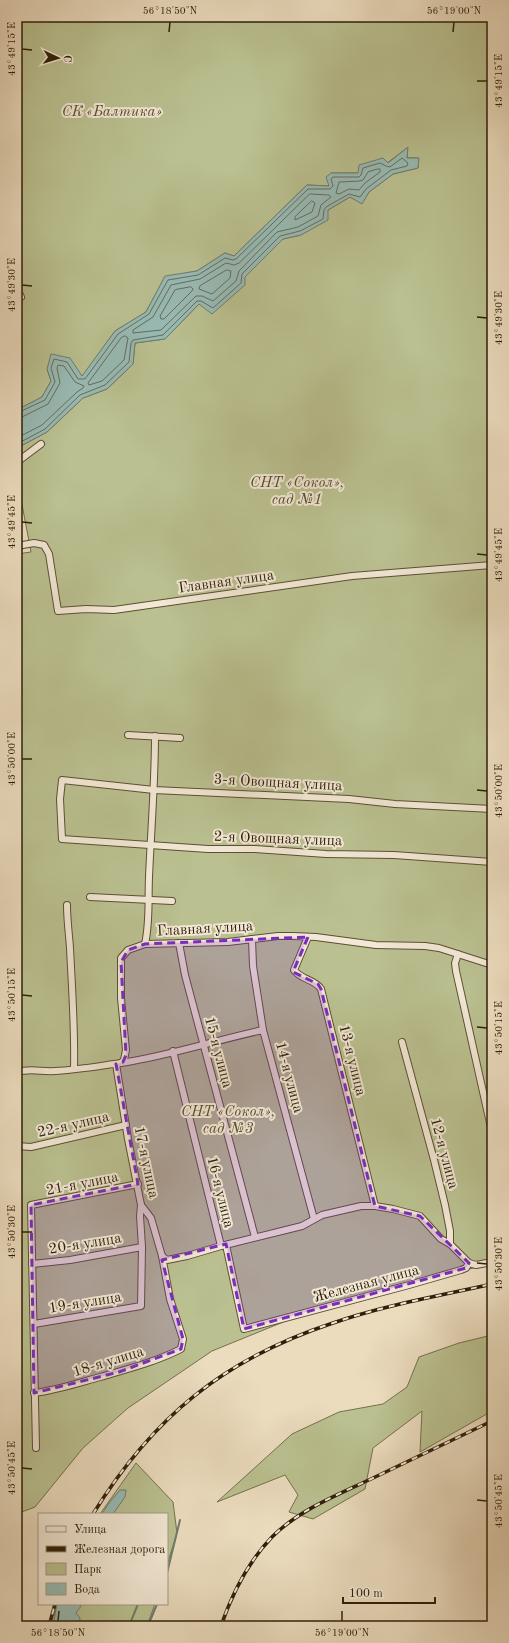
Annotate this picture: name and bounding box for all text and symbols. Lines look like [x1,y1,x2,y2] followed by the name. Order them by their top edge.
[143,6,198,16] text: 56°18'50"N
[427,6,482,16] text: 56°19'00"N
[7,22,17,76] text: 43°49'15"E
[38,38,78,78] north arrow
[494,54,504,108] text: 43°49'15"E
[61,55,72,63] text: С
[62,105,162,120] park label: СК «Балтика»
[7,258,17,312] text: 43°49'30"E
[494,291,504,345] text: 43°49'30"E
[250,476,344,508] park label: СНТ «Сокол», сад №1
[7,495,17,549] text: 43°49'45"E
[494,528,504,582] text: 43°49'45"E
[177,568,276,597] street label: Главная улица
[7,732,17,786] text: 43°50'00"E
[494,764,504,818] text: 43°50'00"E
[213,773,343,794] street label: 3-я Овощная улица
[213,830,343,849] street label: 2-я Овощная улица
[157,919,254,940] street label: Главная улица
[7,968,17,1022] text: 43°50'15"E
[494,1001,504,1055] text: 43°50'15"E
[201,1015,234,1090] street label: 15-я улица
[335,1023,368,1098] street label: 13-я улица
[272,1040,305,1115] street label: 14-я улица
[181,1105,275,1137] park label: СНТ «Сокол», сад №3
[36,1110,111,1141] street label: 22-я улица
[427,1116,460,1191] street label: 12-я улица
[131,1125,161,1200] street label: 17-я улица
[203,1155,236,1230] street label: 16-я улица
[45,1170,120,1199] street label: 21-я улица
[7,1205,17,1259] text: 43°50'30"E
[48,1231,123,1258] street label: 20-я улица
[494,1237,504,1291] text: 43°50'30"E
[312,1263,422,1306] street label: Железная улица
[48,1290,123,1317] street label: 19-я улица
[71,1344,146,1380] street label: 18-я улица
[7,1441,17,1495] text: 43°50'45"E
[494,1474,504,1528] text: 43°50'45"E
[38,1513,168,1605] legend
[74,1524,107,1536] text: Улица
[74,1544,165,1556] text: Железная дорога
[74,1564,102,1576] text: Парк
[343,1579,435,1605] scale bar
[74,1584,100,1596] text: Вода
[349,1588,383,1600] text: 100 m
[31,1628,86,1638] text: 56°18'50"N
[315,1628,370,1638] text: 56°19'00"N

